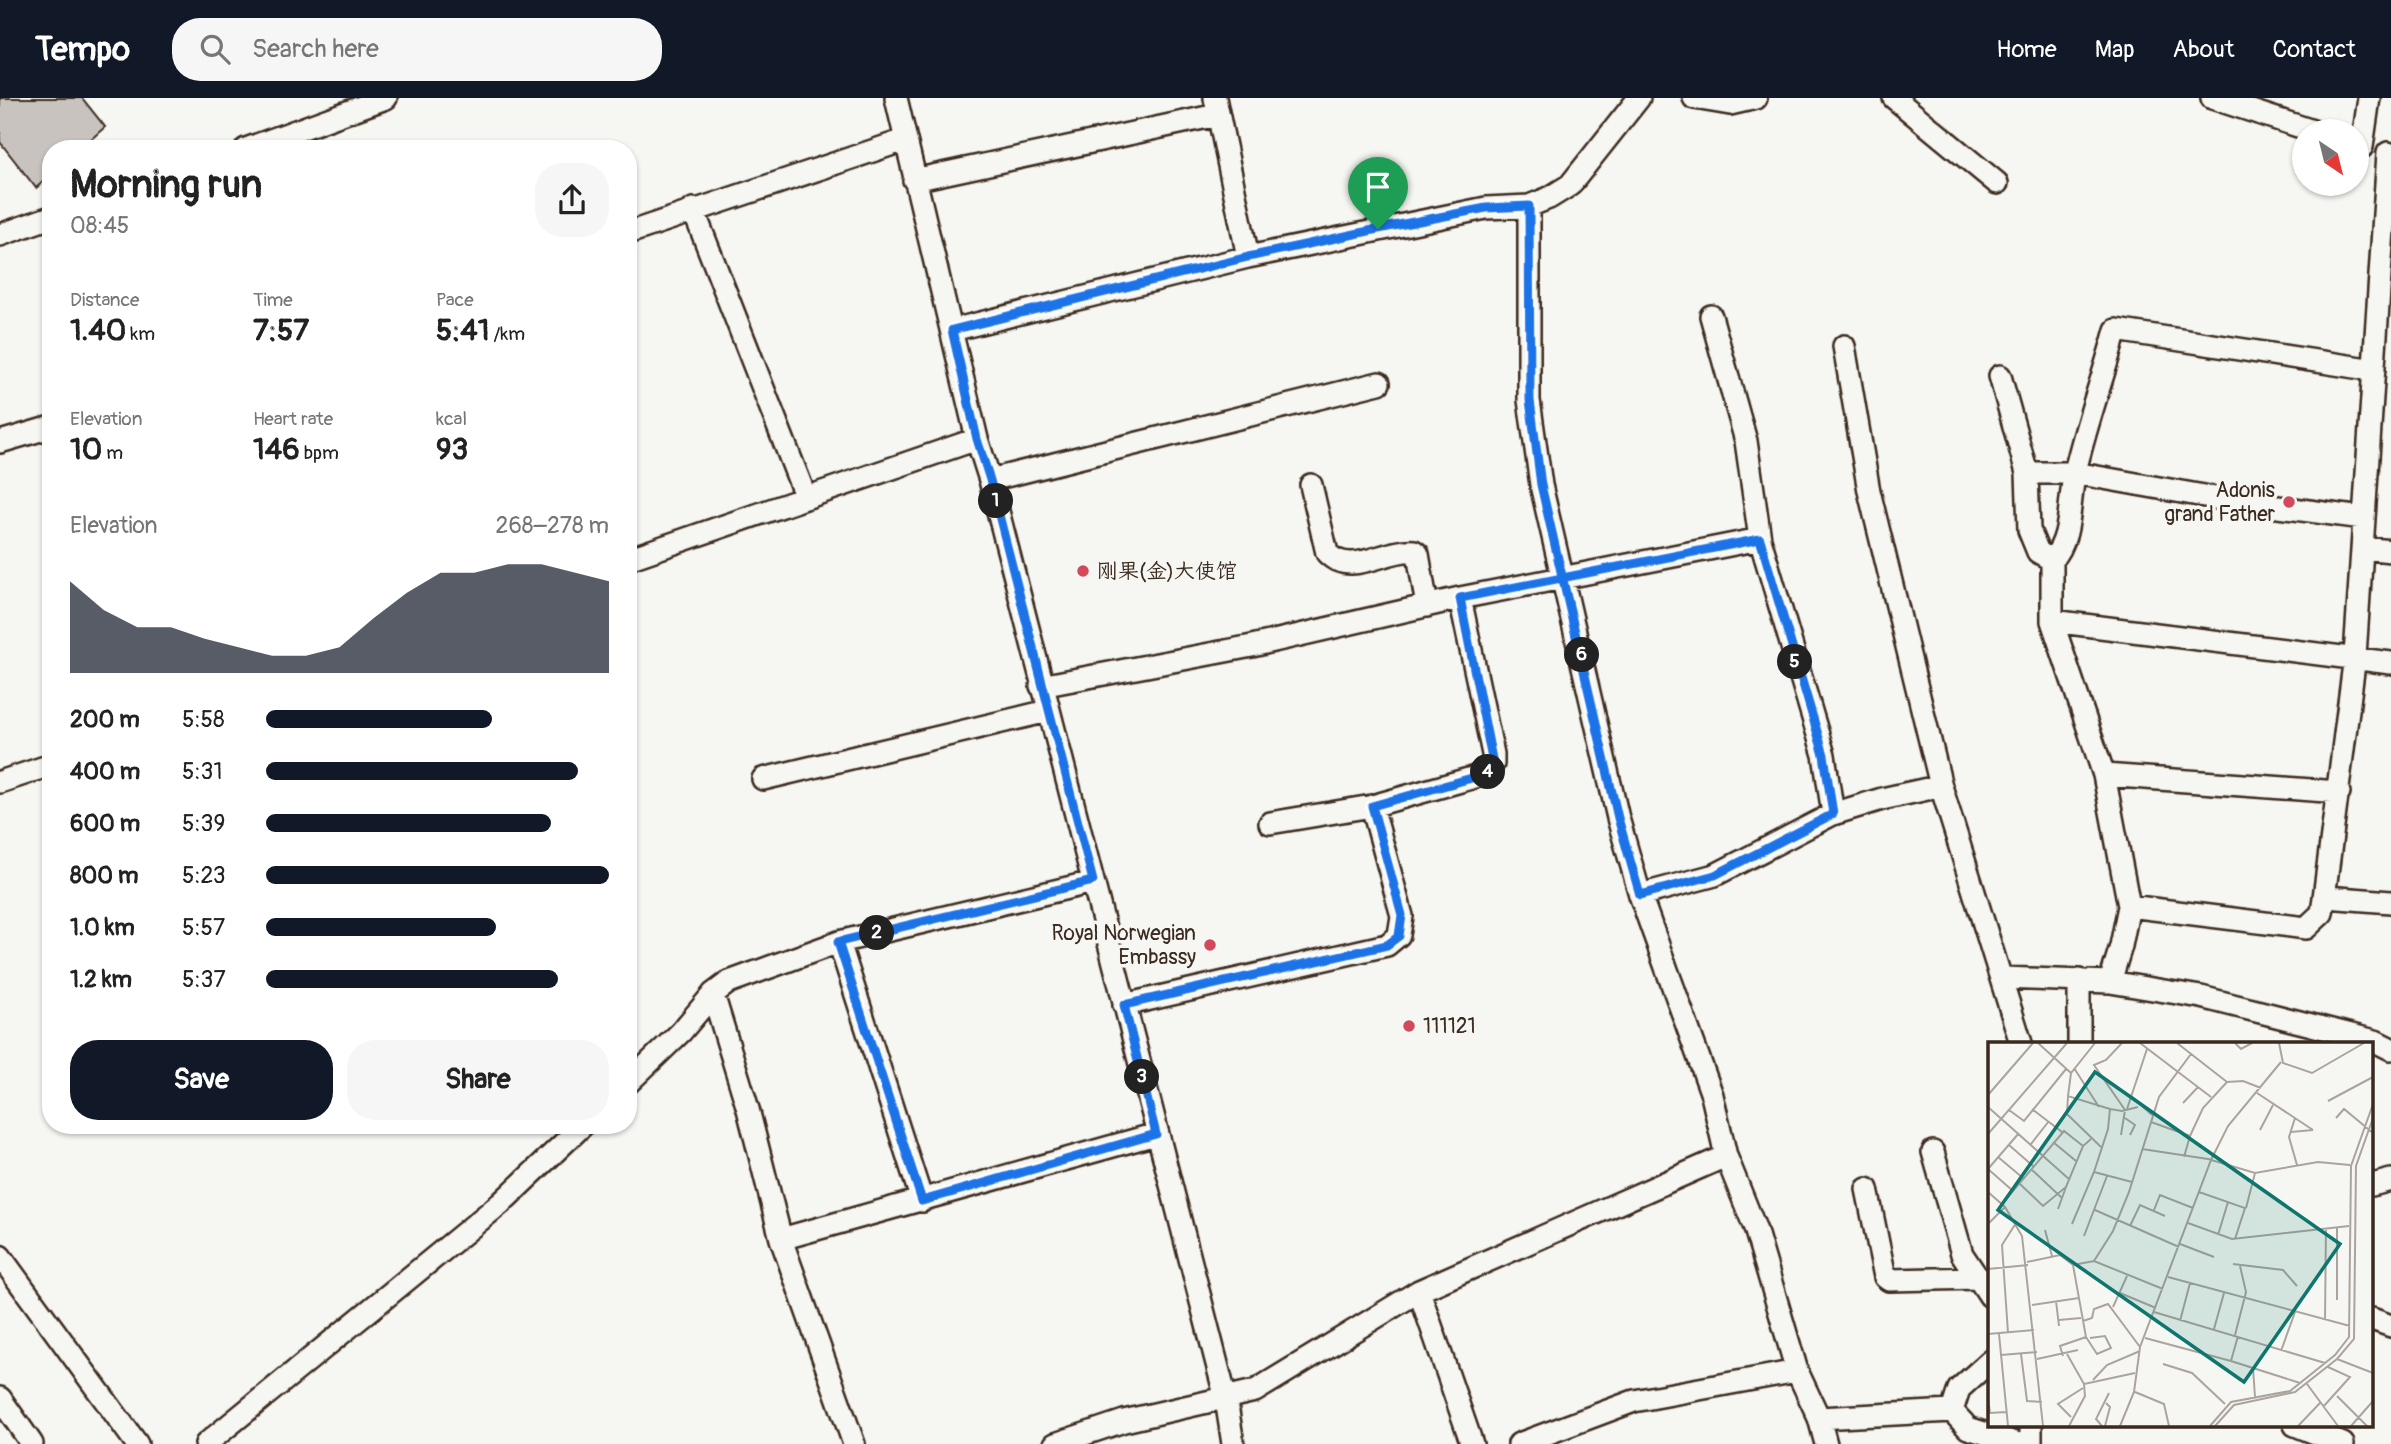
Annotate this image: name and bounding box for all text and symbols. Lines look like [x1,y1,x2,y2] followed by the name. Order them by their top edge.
[172,18,662,81] search box
[35,29,130,70] text: Tempo
[196,30,234,68] icon: search
[252,33,379,65] text: Search here
[1996,35,2057,64] text: Home
[2095,35,2135,64] text: Map
[2173,35,2235,64] text: About
[2273,35,2356,64] text: Contact
[2292,119,2370,196] north arrow
[2292,119,2369,196] map controls
[1348,157,1408,229] pin
[70,161,262,209] text: Morning run
[535,163,609,237] button: share
[1359,168,1397,206] icon: arrive
[70,211,129,240] text: 08:45
[70,288,139,312] text: Distance
[253,288,293,312] text: Time
[436,288,474,312] text: Pace
[70,312,126,349] text: 1.40
[253,312,309,349] text: 7:57
[436,312,489,349] text: 5:41
[126,322,155,346] text: km
[489,322,525,346] text: /km
[70,407,142,431] text: Elevation
[253,407,333,431] text: Heart rate
[436,407,467,431] text: kcal
[70,431,102,468] text: 10
[253,431,300,468] text: 146
[436,431,468,468] text: 93
[102,441,123,465] text: m
[300,441,339,465] text: bpm
[2164,477,2276,528] place label: Adonis grand Father
[978,484,1014,518] pin: 1
[992,488,999,512] text: 1
[2281,494,2297,510] marker: Adonis grand Father
[70,511,158,540] text: Elevation
[496,511,609,540] text: 268–278 m
[1097,558,1237,585] place label: 刚果(金)大使馆
[1075,563,1091,579] marker: 刚果(金)大使馆
[1564,638,1600,672] pin: 6
[1576,642,1587,666] text: 6
[1778,644,1812,680] pin: 5
[1789,649,1800,673] text: 5
[70,705,140,734] text: 200 m
[182,705,225,734] text: 5:58
[1470,754,1506,790] pin: 4
[70,757,140,786] text: 400 m
[182,757,222,786] text: 5:31
[1482,759,1493,783] text: 4
[70,809,140,838] text: 600 m
[182,809,225,838] text: 5:39
[70,861,138,890] text: 800 m
[182,861,226,890] text: 5:23
[70,913,135,942] text: 1.0 km
[182,913,225,942] text: 5:57
[860,916,894,950] pin: 2
[871,920,882,944] text: 2
[1051,920,1196,971] place label: Royal Norwegian Embassy
[1202,937,1218,953] marker: Royal Norwegian Embassy
[70,965,132,994] text: 1.2 km
[182,965,226,994] text: 5:37
[1423,1013,1476,1040] place label: 111121
[1401,1018,1417,1034] marker: 111121
[70,1040,333,1120] button: Save
[347,1040,609,1120] button: Share
[1988,1042,2374,1426] inset map
[1124,1060,1160,1094] pin: 3
[1136,1064,1147,1088] text: 3

